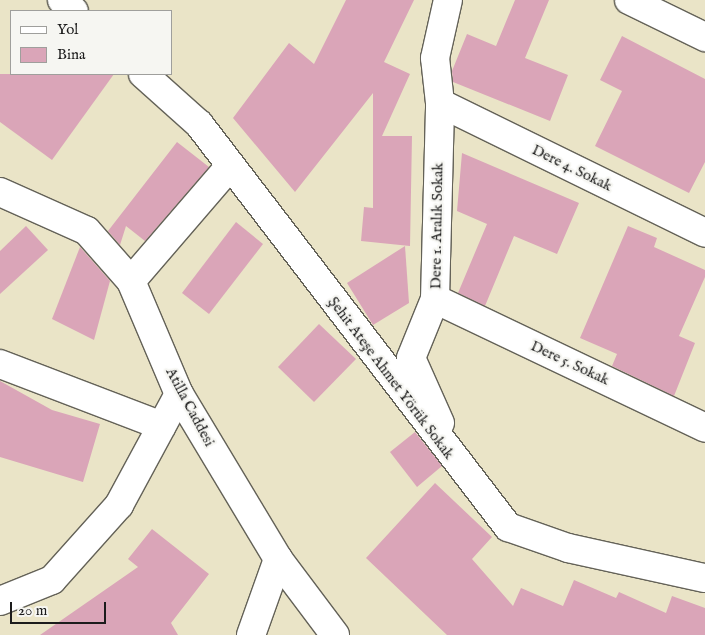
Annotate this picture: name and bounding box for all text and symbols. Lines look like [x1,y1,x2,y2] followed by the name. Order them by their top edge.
[10,10,172,75] legend
[57,20,78,39] text: Yol
[57,45,85,64] text: Bina
[529,141,615,195] street label: Dere 4. Sokak
[427,163,447,289] street label: Dere 1. Aralık Sokak
[324,293,458,463] street label: Şehit Ateşe Ahmet Yörük Sokak
[528,337,612,389] street label: Dere 5. Sokak
[162,365,218,449] street label: Atilla Caddesi
[12,592,109,624] scale bar
[18,601,47,620] text: 20 m

